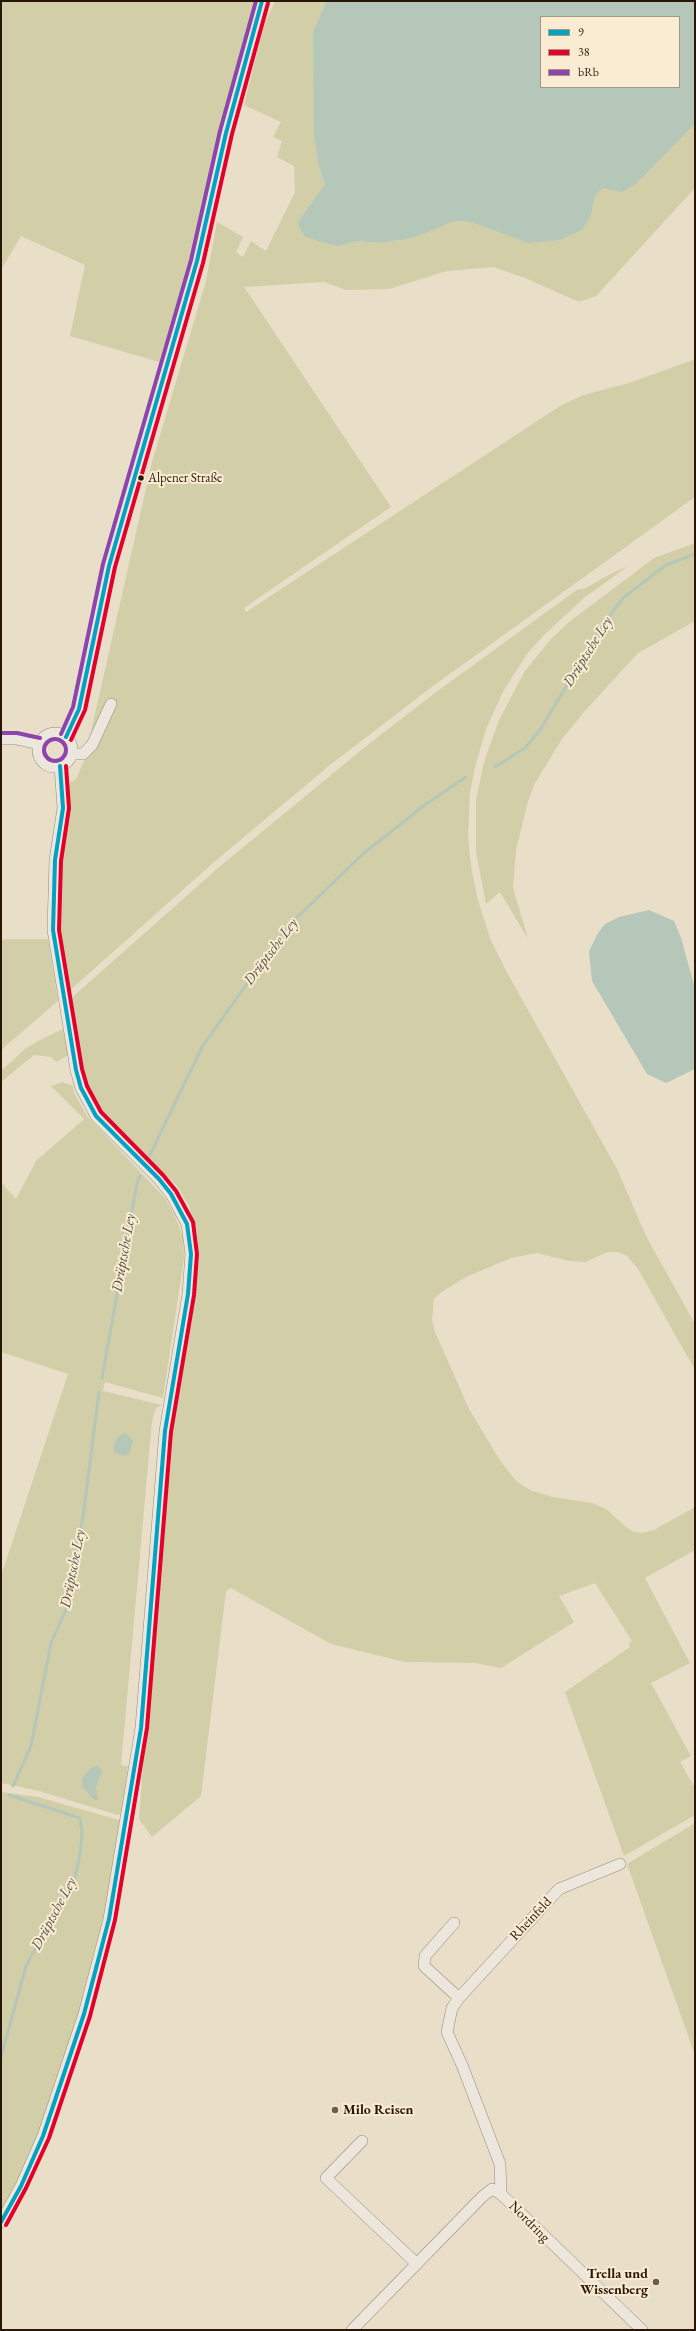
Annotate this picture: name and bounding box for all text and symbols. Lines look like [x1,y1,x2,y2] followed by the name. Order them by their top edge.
[540,16,680,88] legend
[578,24,584,40] text: 9
[578,44,590,60] text: 38
[578,64,599,80] text: bRb
[148,470,222,486] place label: Alpener Straße
[136,473,146,483] marker: Alpener Straße
[559,614,617,690] water label: Drüptsche Ley
[240,915,302,989] water label: Drüptsche Ley
[108,1212,140,1294] water label: Drüptsche Ley
[57,1528,89,1610] water label: Drüptsche Ley
[27,1875,81,1953] water label: Drüptsche Ley
[507,1894,555,1944] street label: Rheinfeld
[343,2102,413,2118] place label: Milo Reisen
[330,2105,340,2115] marker: Milo Reisen
[505,2198,553,2246] street label: Nordring
[580,2266,648,2298] place label: Trella und Wissenberg
[651,2277,661,2287] marker: Trella und Wissenberg

